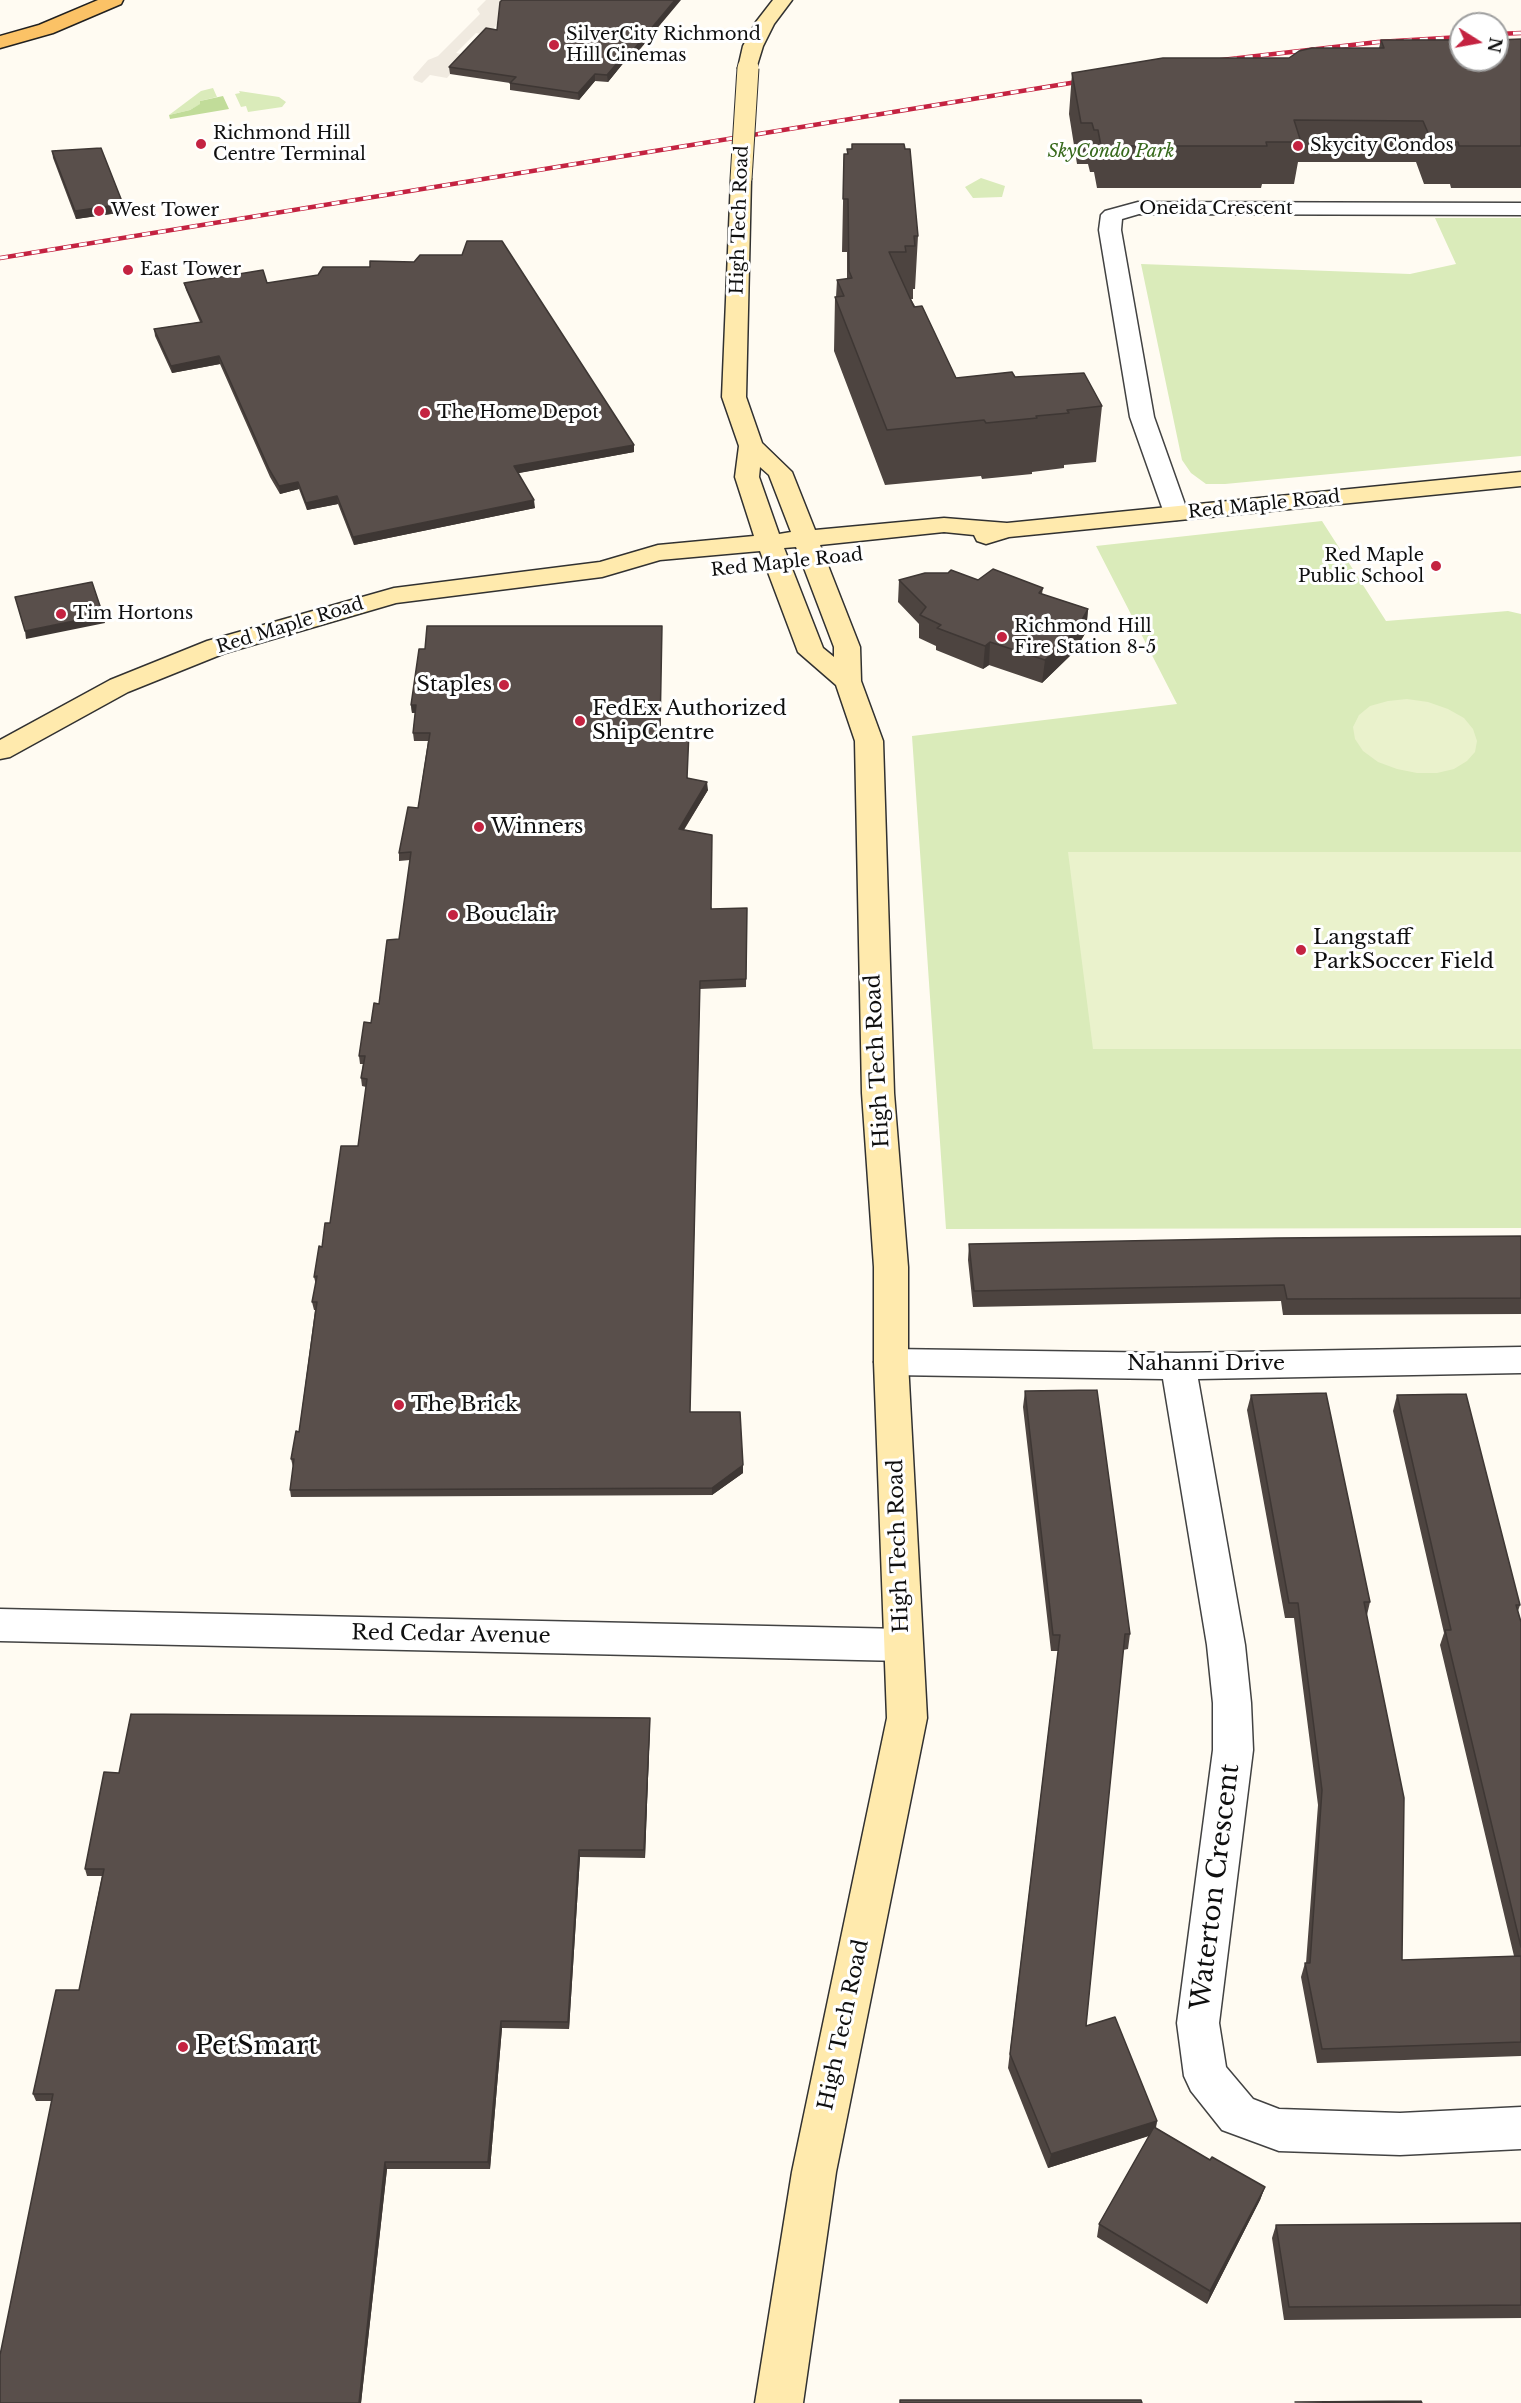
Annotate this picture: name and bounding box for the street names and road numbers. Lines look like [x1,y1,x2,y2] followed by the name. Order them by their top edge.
[727,145,753,295] street label: High Tech Road
[1139,198,1293,220] street label: Oneida Crescent
[1187,486,1341,524] street label: Red Maple Road
[710,544,864,582] street label: Red Maple Road
[214,593,366,659] street label: Red Maple Road
[861,974,895,1148] street label: High Tech Road
[1127,1351,1285,1377] street label: Nahanni Drive
[883,1459,915,1633] street label: High Tech Road
[351,1621,551,1649] street label: Red Cedar Avenue
[1185,1762,1247,2012] street label: Waterton Crescent
[814,1937,874,2113] street label: High Tech Road

